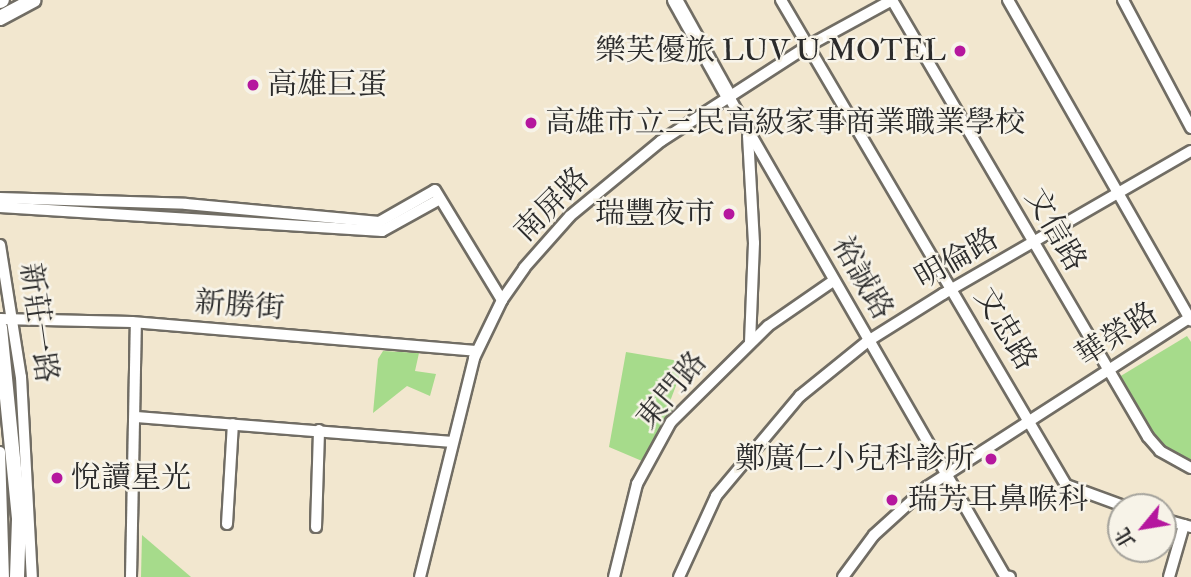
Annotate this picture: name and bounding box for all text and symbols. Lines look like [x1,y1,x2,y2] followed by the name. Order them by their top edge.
[596,33,946,69] place label: 樂芙優旅 LUV U MOTEL
[952,43,968,59] marker: 樂芙優旅 LUV U MOTEL
[267,67,387,103] place label: 高雄巨蛋
[245,77,261,93] marker: 高雄巨蛋
[545,105,1025,141] place label: 高雄市立三民高級家事商業職業學校
[523,115,539,131] marker: 高雄市立三民高級家事商業職業學校
[507,160,597,250] street label: 南屏路
[1017,182,1093,278] street label: 文信路
[595,196,715,232] place label: 瑞豐夜市
[721,206,737,222] marker: 瑞豐夜市
[909,221,1005,297] street label: 明倫路
[824,230,900,326] street label: 裕誠路
[12,261,64,385] street label: 新莊一路
[966,281,1044,377] street label: 文忠路
[194,285,286,327] street label: 新勝街
[1069,295,1165,375] street label: 華榮路
[629,345,715,437] street label: 東門路
[735,441,975,477] place label: 鄭廣仁小兒科診所
[981,449,1001,469] marker: 鄭廣仁小兒科診所
[71,460,191,496] place label: 悅讀星光
[49,470,65,486] marker: 悅讀星光
[908,482,1088,518] place label: 瑞芳耳鼻喉科
[882,490,902,510] marker: 瑞芳耳鼻喉科
[1107,493,1177,563] north arrow
[1110,523,1141,552] text: 北

